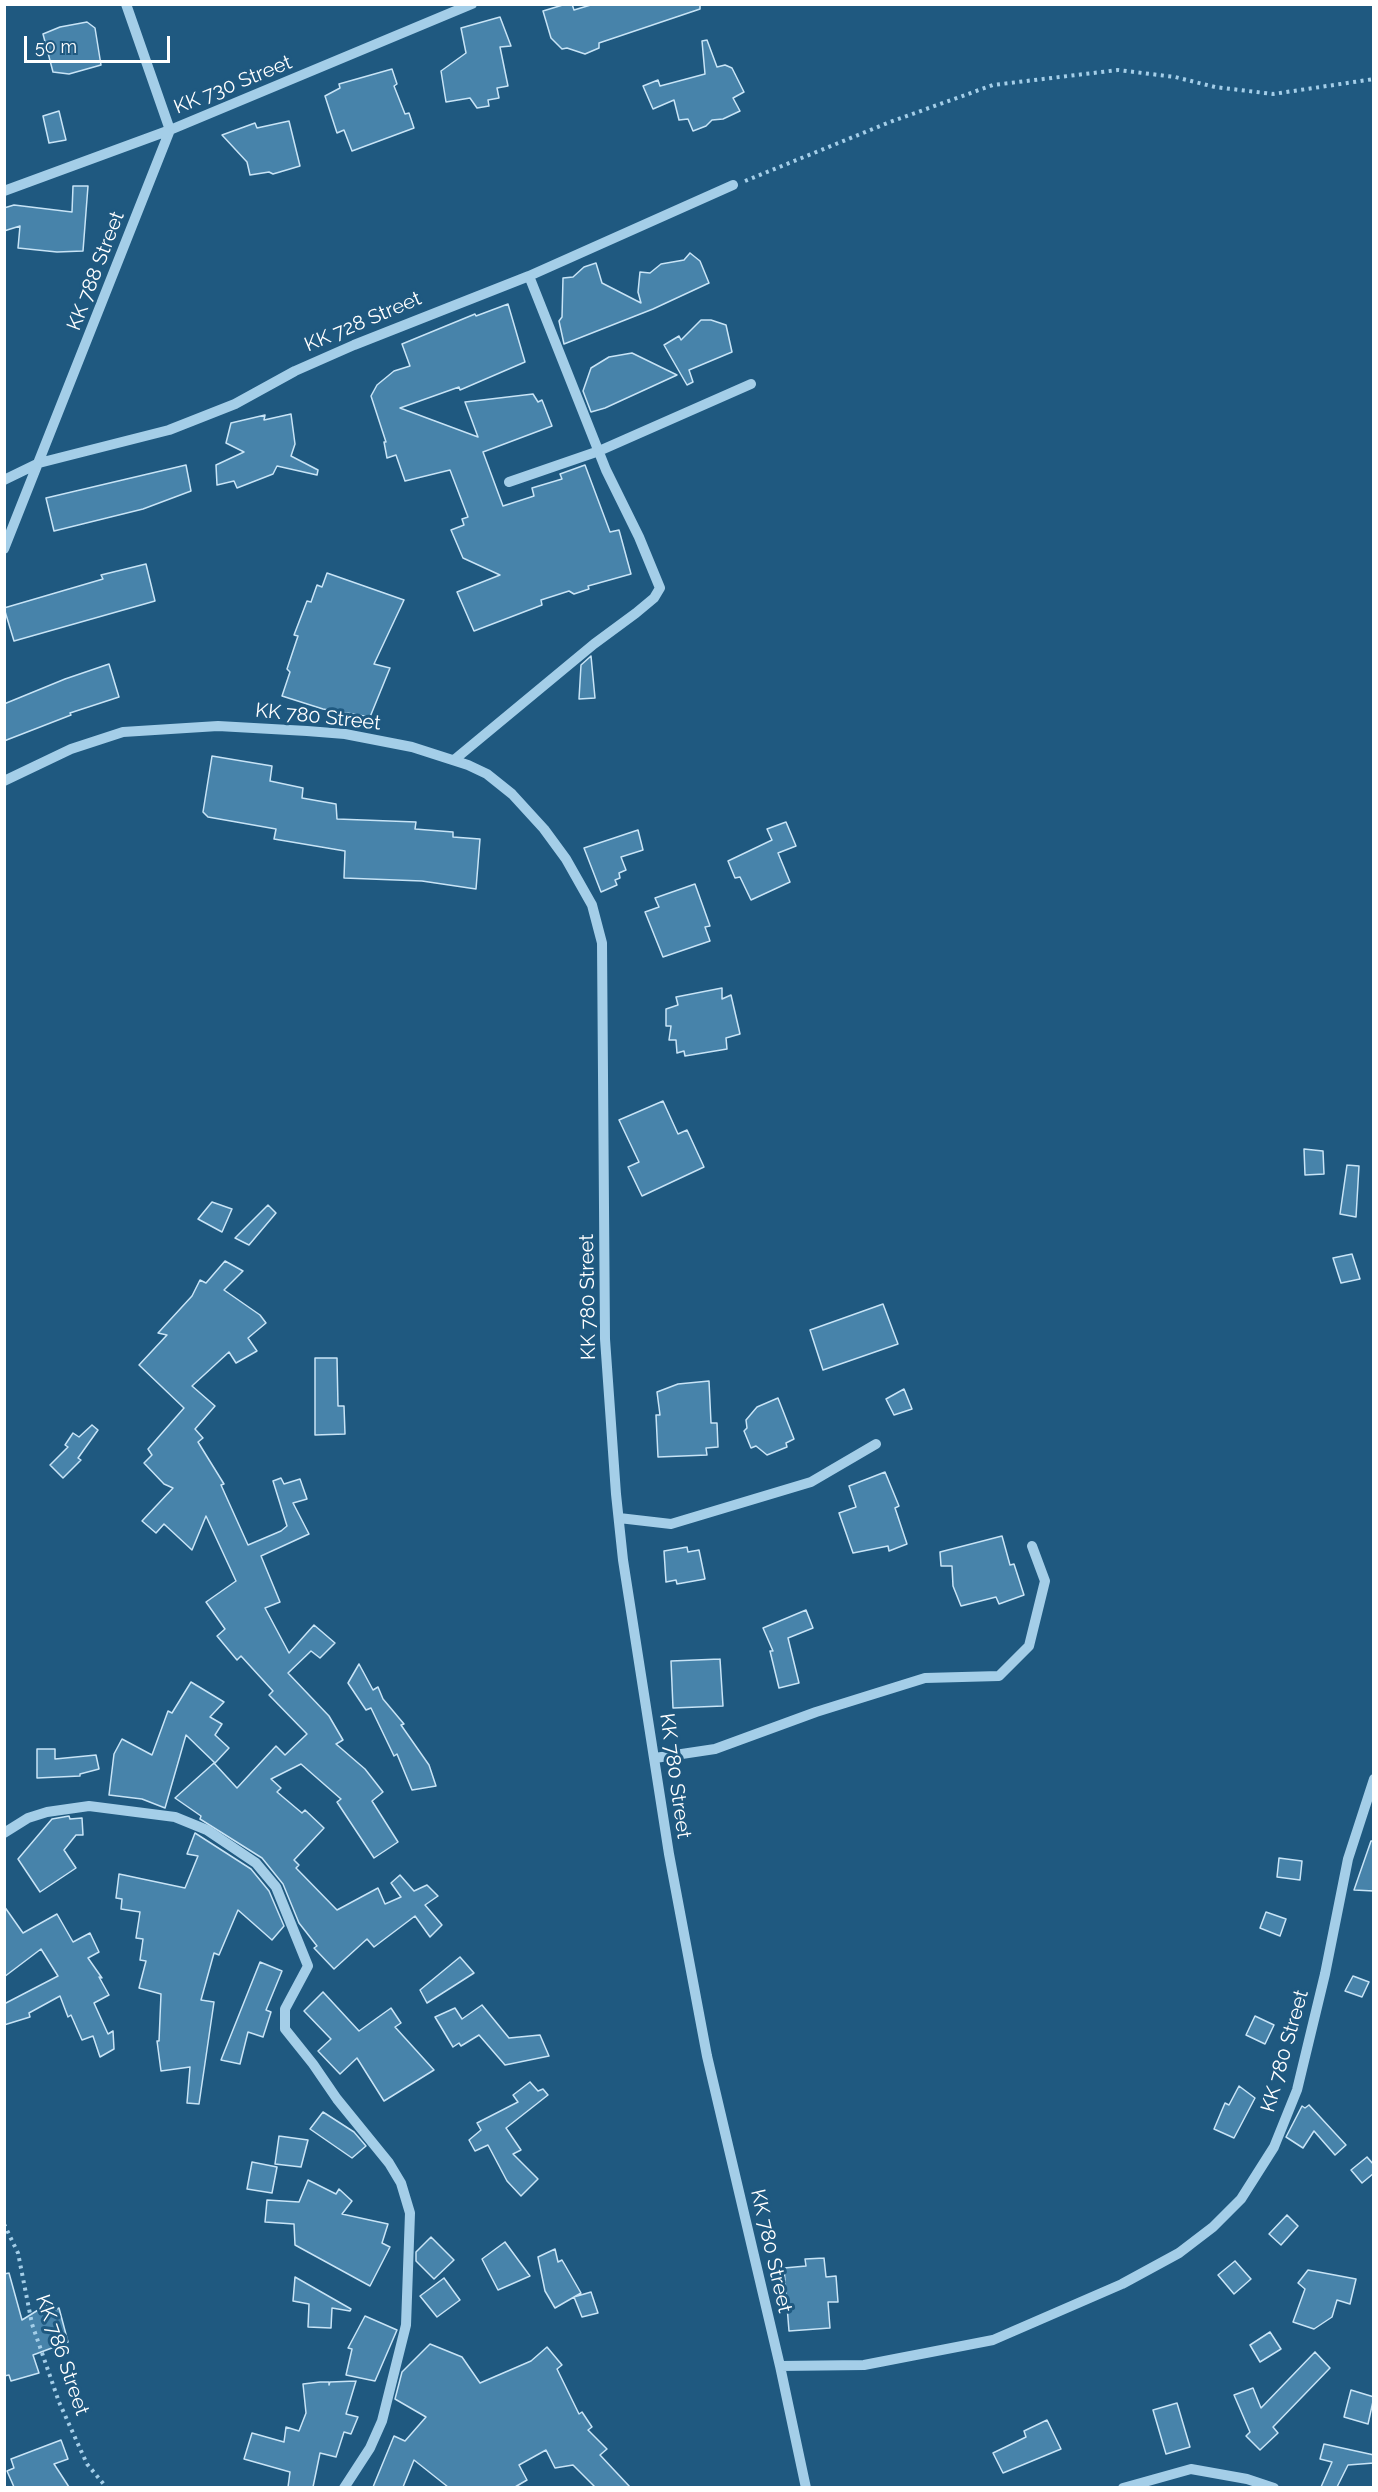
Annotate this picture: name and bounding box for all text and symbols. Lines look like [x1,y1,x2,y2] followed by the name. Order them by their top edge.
[27,24,172,62] scale bar
[35,36,77,57] text: 50 m
[171,50,295,120] street label: KK 730 Street
[62,208,130,334] street label: KK 788 Street
[301,287,425,357] street label: KK 728 Street
[254,698,382,736] street label: KK 780 Street
[575,1234,601,1360] street label: KK 780 Street
[654,1712,696,1840] street label: KK 780 Street
[1256,1987,1314,2115] street label: KK 780 Street
[745,2187,797,2315] street label: KK 780 Street
[30,2292,94,2418] street label: KK 786 Street

